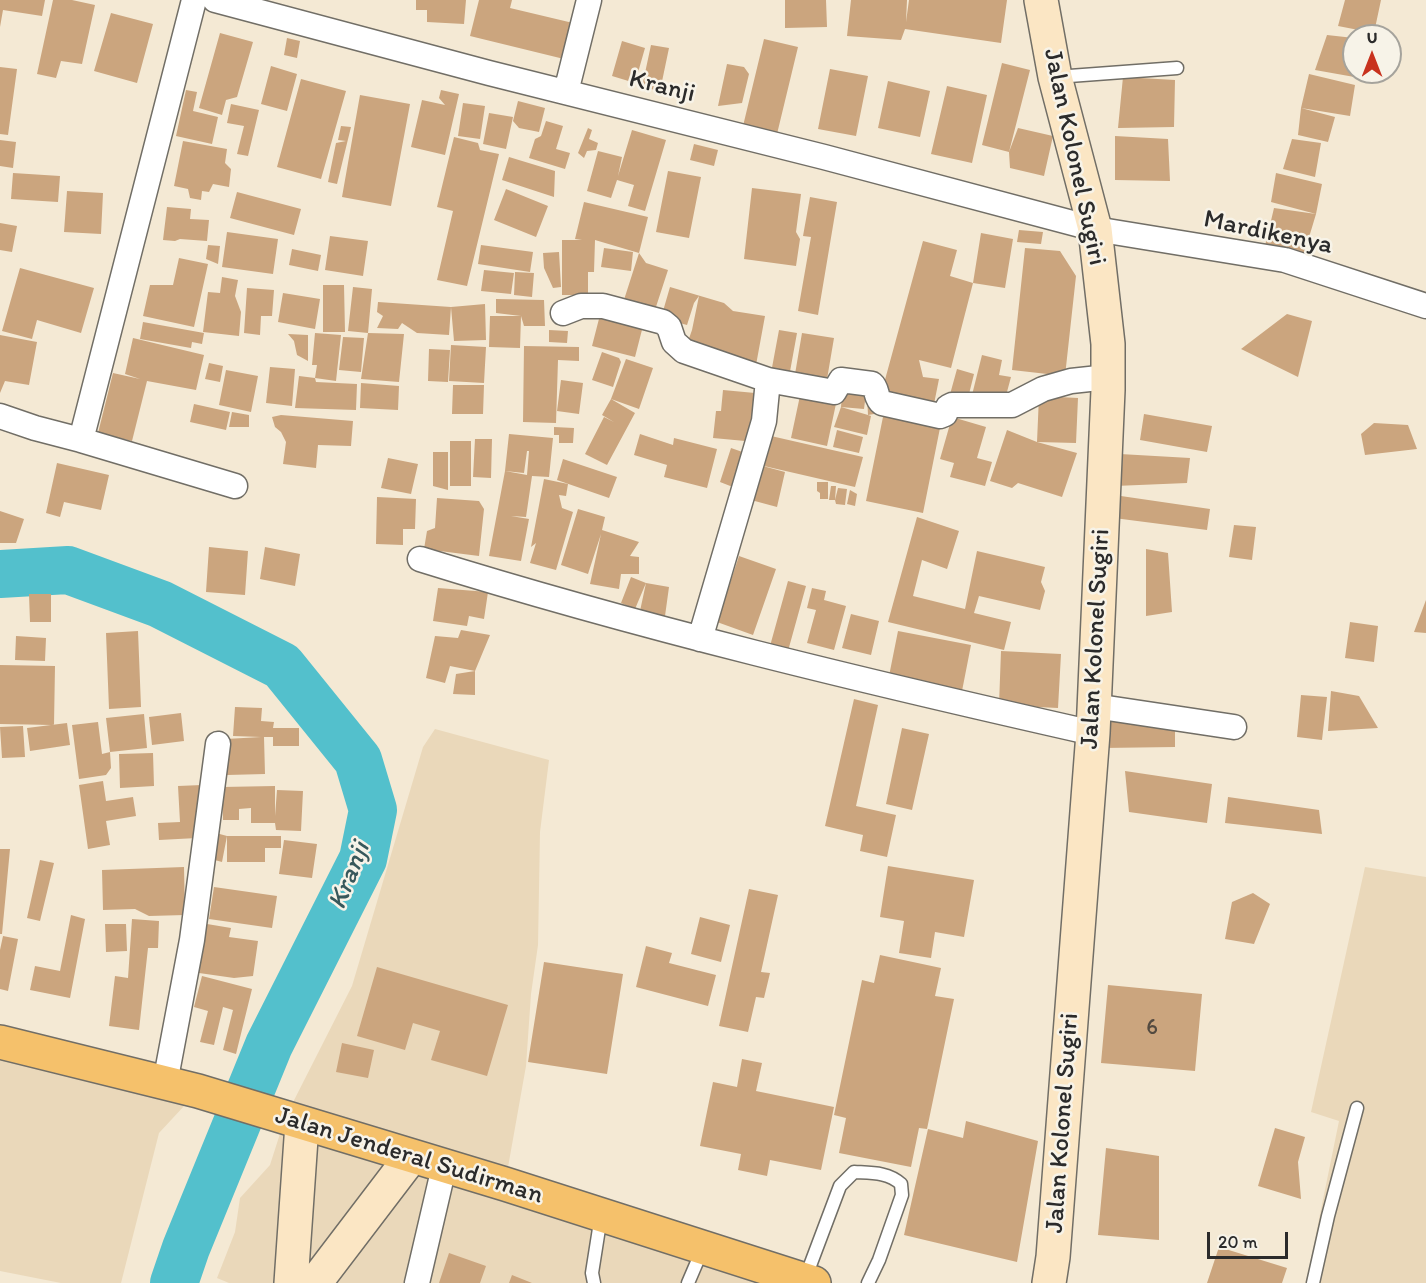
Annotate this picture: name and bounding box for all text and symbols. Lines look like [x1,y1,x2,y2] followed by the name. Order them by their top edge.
[1342,24,1402,84] north arrow
[1367,28,1377,47] text: U
[1036,46,1112,268] street label: Jalan Kolonel Sugiri
[626,64,698,110] street label: Kranji
[1201,204,1335,262] street label: Mardikenya
[1075,528,1117,750] street label: Jalan Kolonel Sugiri
[322,838,378,914] water label: Kranji
[1040,1012,1086,1234] street label: Jalan Kolonel Sugiri
[1146,1015,1158,1041] house number: 6
[271,1100,547,1212] street label: Jalan Jenderal Sudirman
[1210,1220,1291,1258] scale bar
[1218,1231,1258,1253] text: 20 m

